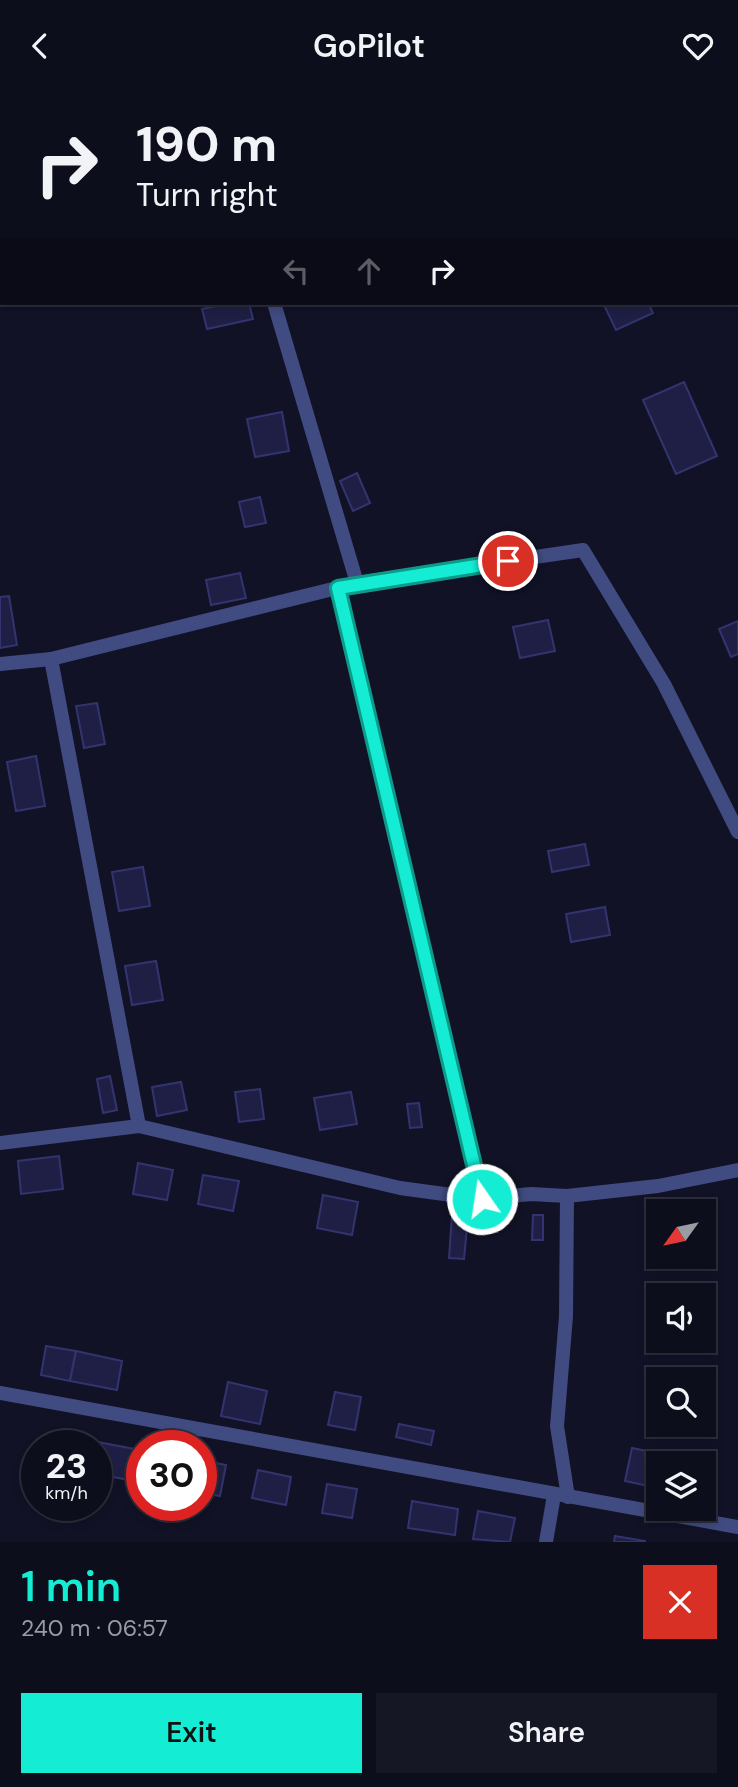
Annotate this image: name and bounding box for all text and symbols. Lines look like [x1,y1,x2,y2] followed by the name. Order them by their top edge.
[313,25,425,67] text: GoPilot
[21,27,59,65] icon: back
[679,27,717,65] icon: heart
[136,112,277,176] text: 190 m
[21,119,112,210] icon: right
[136,174,278,216] text: Turn right
[277,252,315,290] icon: left
[350,252,388,290] icon: ahead
[423,252,461,290] icon: right
[478,531,538,591] pin
[489,542,527,580] icon: arrive
[445,1162,519,1236] position arrow
[646,1199,716,1269] north arrow
[646,1199,716,1521] map controls
[646,1283,716,1353] button: sound
[646,1367,716,1437] button: search
[126,1430,217,1521] speed limit sign: 30
[46,1443,87,1489] text: 23
[646,1451,716,1521] button: layers
[45,1481,88,1505] text: km/h
[21,1559,121,1614] text: 1 min
[643,1565,717,1639] button: close
[21,1613,168,1643] text: 240 m · 06:57
[21,1693,362,1773] button: Exit
[376,1693,717,1773] button: Share

